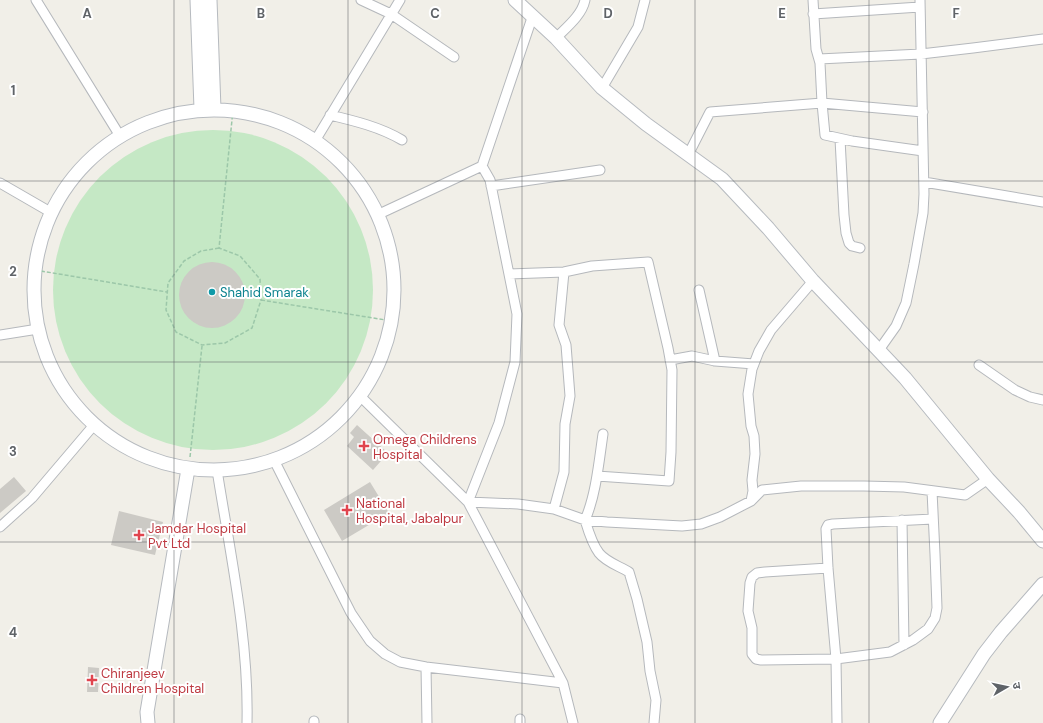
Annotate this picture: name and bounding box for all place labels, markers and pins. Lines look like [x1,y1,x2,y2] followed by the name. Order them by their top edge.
[220,284,309,301] place label: Shahid Smarak
[207,287,217,297] marker: Shahid Smarak
[373,431,477,463] place label: Omega Childrens Hospital
[358,440,370,452] marker: Omega Childrens Hospital
[356,495,464,527] place label: National Hospital, Jabalpur
[341,504,353,516] marker: National Hospital, Jabalpur
[148,520,246,552] place label: Jamdar Hospital Pvt Ltd
[133,529,145,541] marker: Jamdar Hospital Pvt Ltd
[101,665,204,697] place label: Chiranjeev Children Hospital
[86,674,98,686] marker: Chiranjeev Children Hospital

